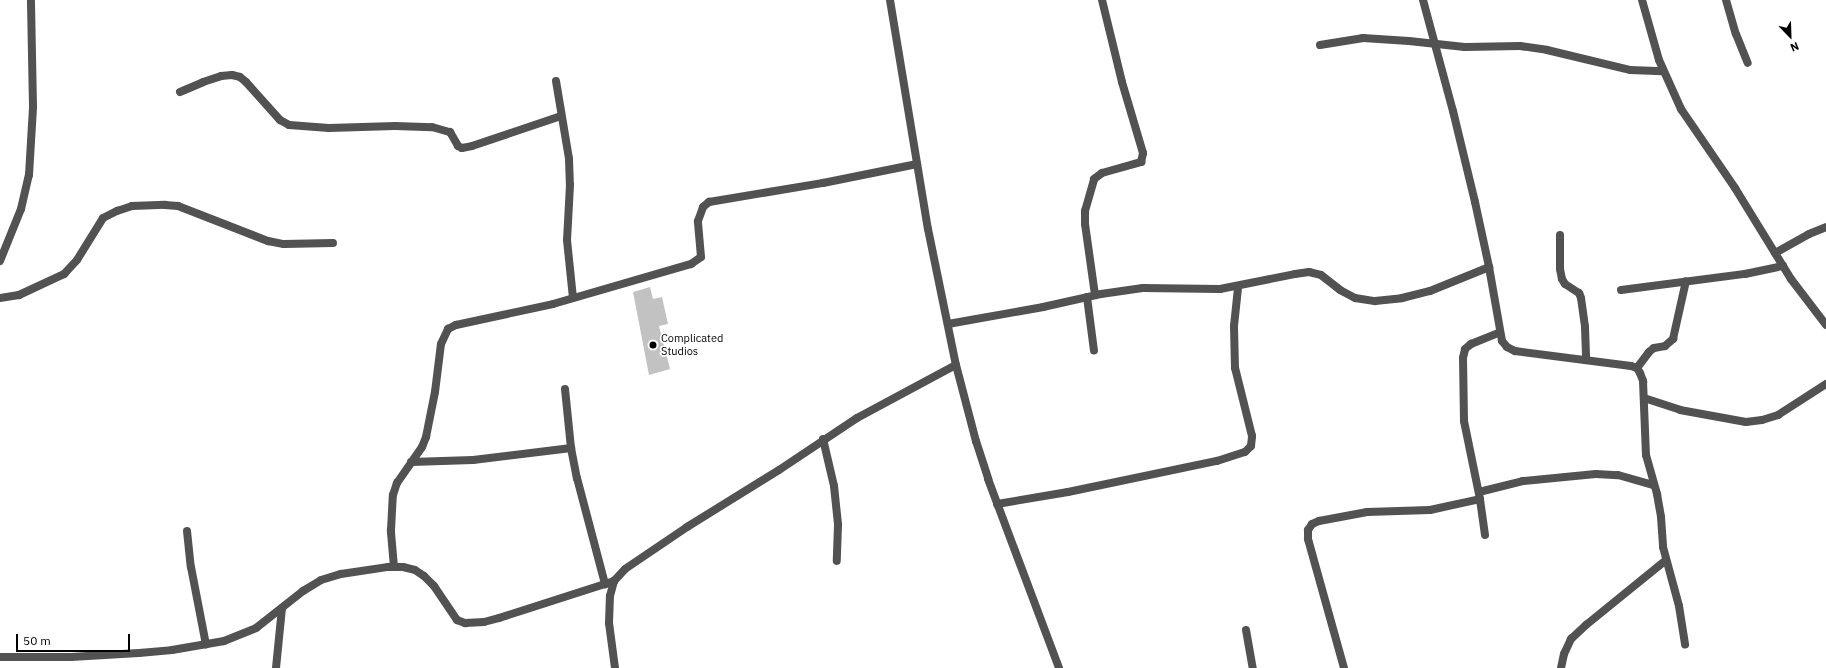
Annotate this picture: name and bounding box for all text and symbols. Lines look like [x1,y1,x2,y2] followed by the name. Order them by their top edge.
[1770,16,1810,56] north arrow
[1788,39,1801,55] text: N
[661,332,723,358] place label: Complicated Studios
[648,340,658,350] marker: Complicated Studios
[18,626,132,652] scale bar
[23,633,51,648] text: 50 m

